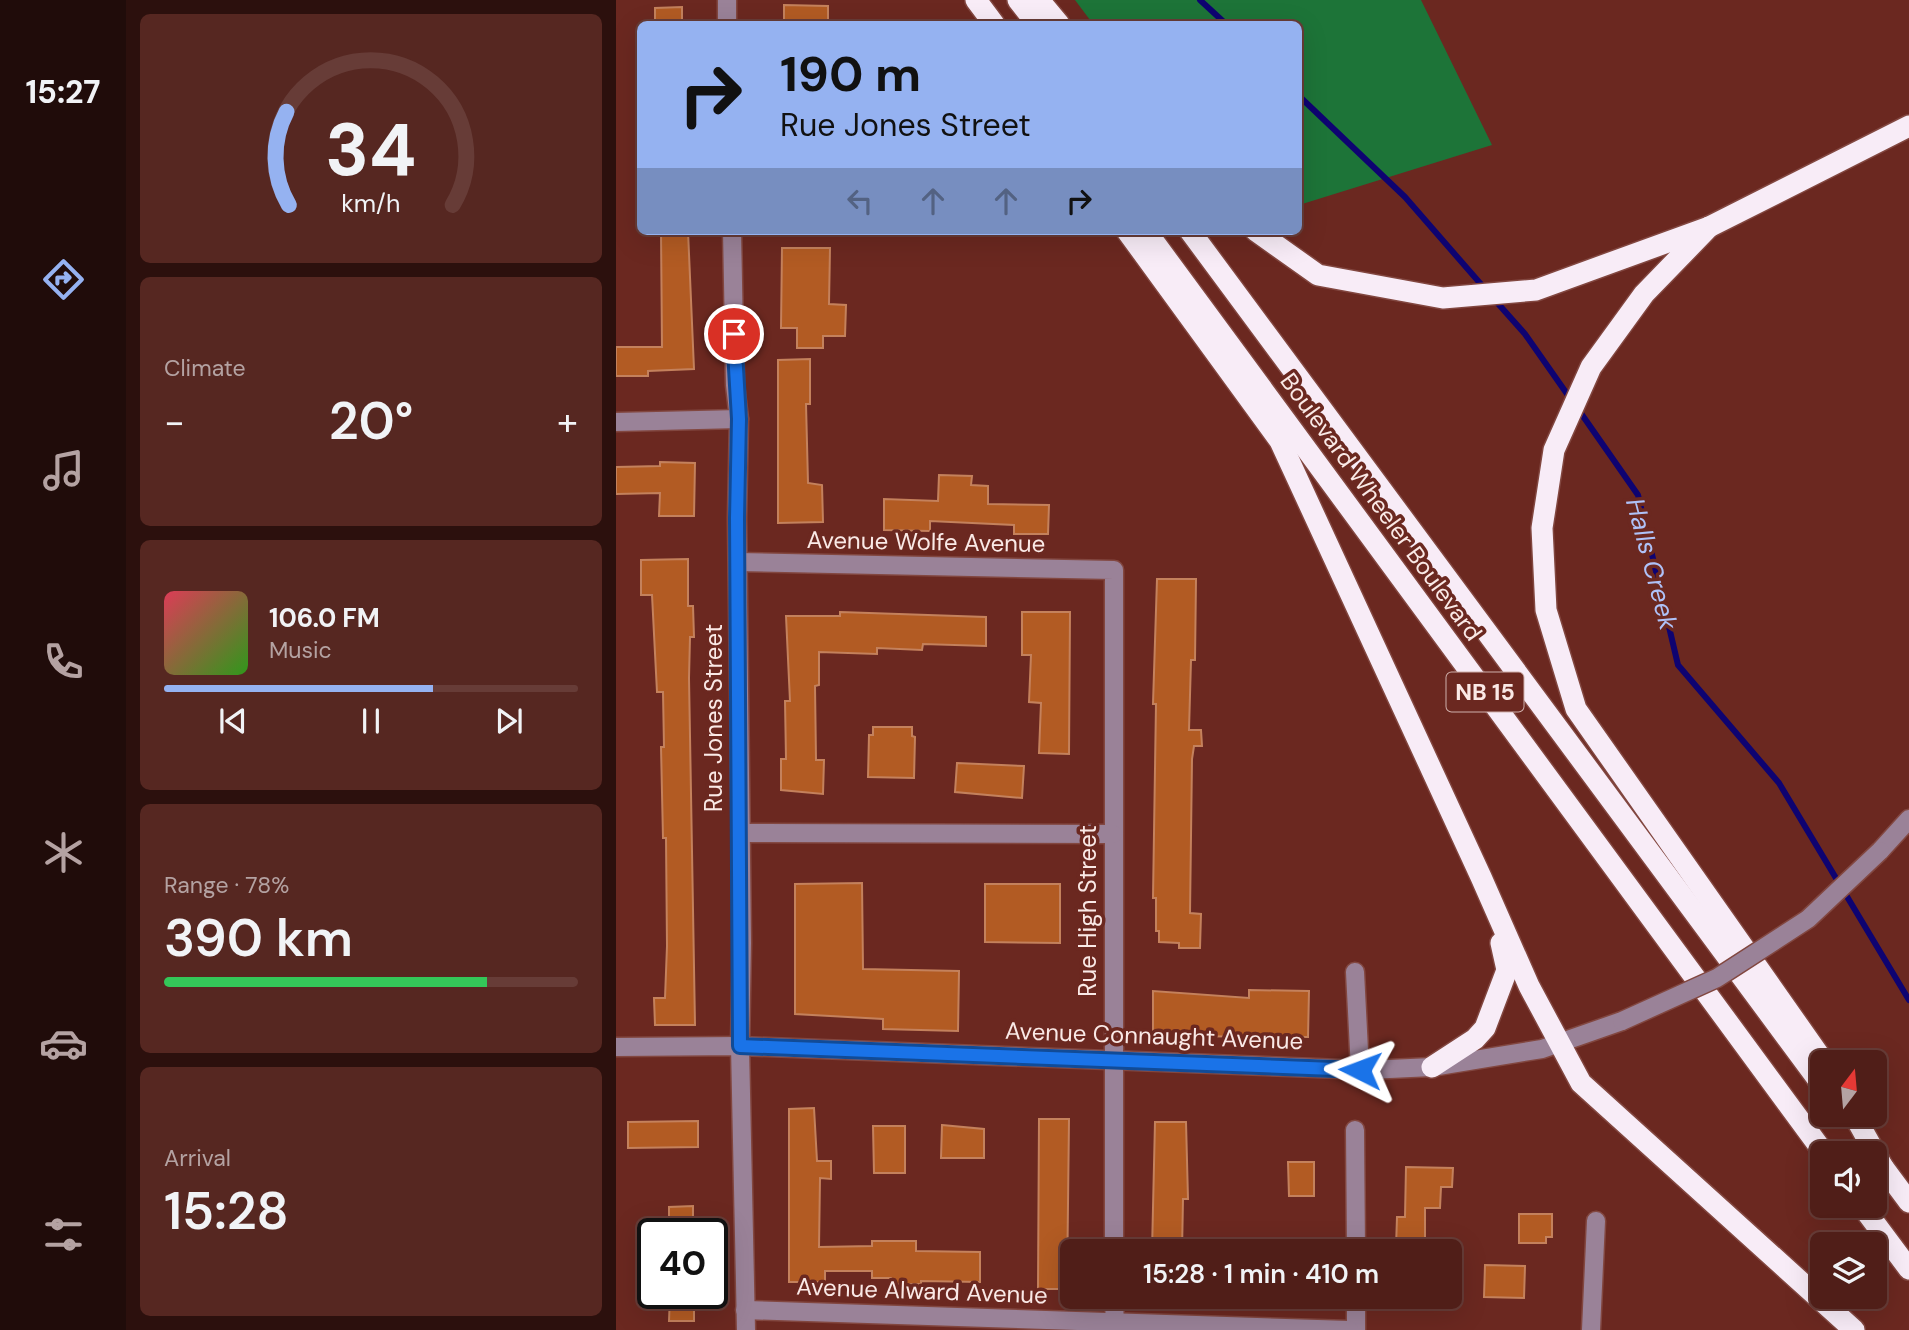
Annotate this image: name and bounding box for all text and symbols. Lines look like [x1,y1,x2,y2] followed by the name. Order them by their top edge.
[780,42,921,106] text: 190 m
[665,49,756,140] icon: right
[25,71,101,113] text: 15:27
[325,103,417,198] text: 34
[780,104,1031,146] text: Rue Jones Street
[841,182,879,220] icon: left
[914,182,952,220] icon: ahead
[987,182,1025,220] icon: ahead
[1060,182,1098,220] icon: right
[341,186,401,219] text: km/h
[39,255,88,304] icon: directions
[704,304,764,364] pin
[715,315,753,353] icon: arrive
[164,353,246,383] text: Climate
[1274,367,1489,647] street label: Boulevard Wheeler Boulevard
[329,387,413,455] text: 20°
[164,397,185,447] text: −
[557,397,578,447] text: +
[39,446,88,495] icon: music
[1618,494,1686,634] water label: Halls Creek
[806,524,1046,559] street label: Avenue Wolfe Avenue
[269,601,380,635] text: 106.0 FM
[698,624,729,812] street label: Rue Jones Street
[269,635,332,665] text: Music
[39,637,88,686] icon: phone
[1446,672,1524,712] road number: NB 15
[214,702,252,740] icon: previous
[352,702,390,740] icon: pause
[490,702,528,740] icon: next
[1072,825,1103,997] street label: Rue High Street
[39,828,88,877] icon: climate
[164,870,289,900] text: Range · 78%
[164,904,353,972] text: 390 km
[1004,1015,1304,1056] street label: Avenue Connaught Avenue
[39,1019,88,1068] icon: car
[1323,1033,1397,1107] position arrow
[1810,1050,1886,1127] north arrow
[1810,1050,1887,1309] map controls
[1810,1141,1887,1218] button: sound
[164,1143,231,1173] text: Arrival
[164,1177,289,1245] text: 15:28
[39,1210,88,1259] icon: filters
[637,1218,728,1309] speed limit sign: 40
[1810,1232,1887,1309] button: layers
[1143,1257,1379,1291] text: 15:28 · 1 min · 410 m
[796,1271,1048,1310] street label: Avenue Alward Avenue

